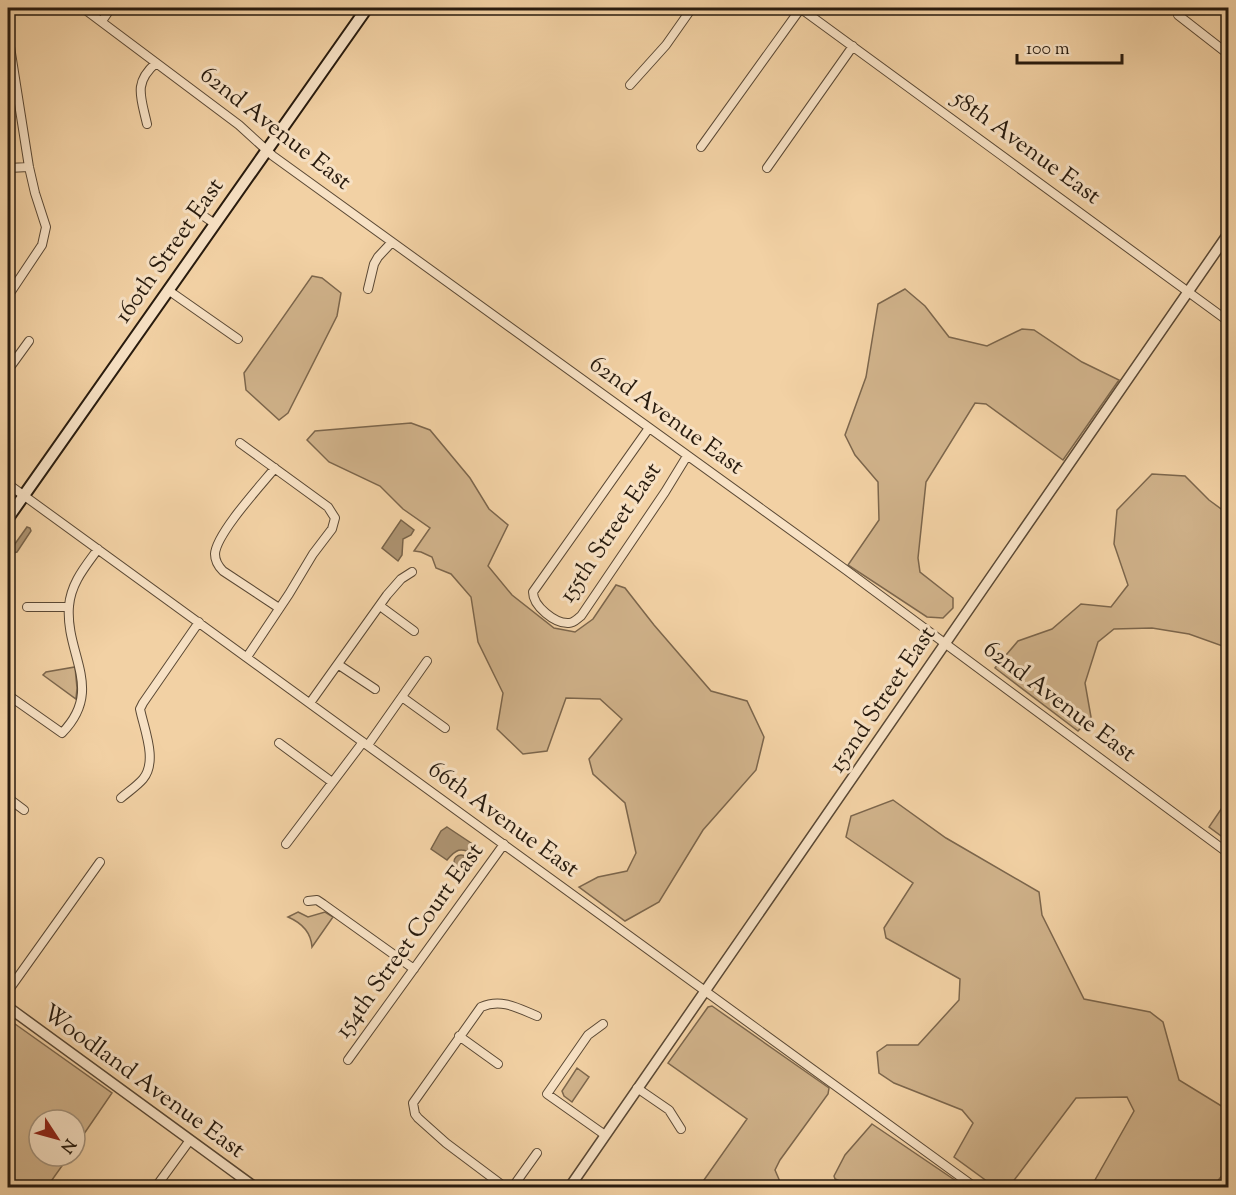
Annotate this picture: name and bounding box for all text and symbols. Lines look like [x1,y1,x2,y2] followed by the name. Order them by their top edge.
[1017,27,1122,65] scale bar
[1026,37,1070,63] text: 100 m
[192,59,358,199] street label: 62nd Avenue East
[943,81,1107,214] street label: 58th Avenue East
[107,171,233,331] street label: 160th Street East
[582,348,750,484] street label: 62nd Avenue East
[551,456,671,610] street label: 155th Street East
[821,620,945,780] street label: 152nd Street East
[975,633,1143,771] street label: 62nd Avenue East
[420,753,586,887] street label: 66th Avenue East
[328,836,492,1046] street label: 154th Street Court East
[35,997,251,1167] street label: Woodland Avenue East
[27,1108,87,1168] north arrow
[54,1133,80,1157] text: N

